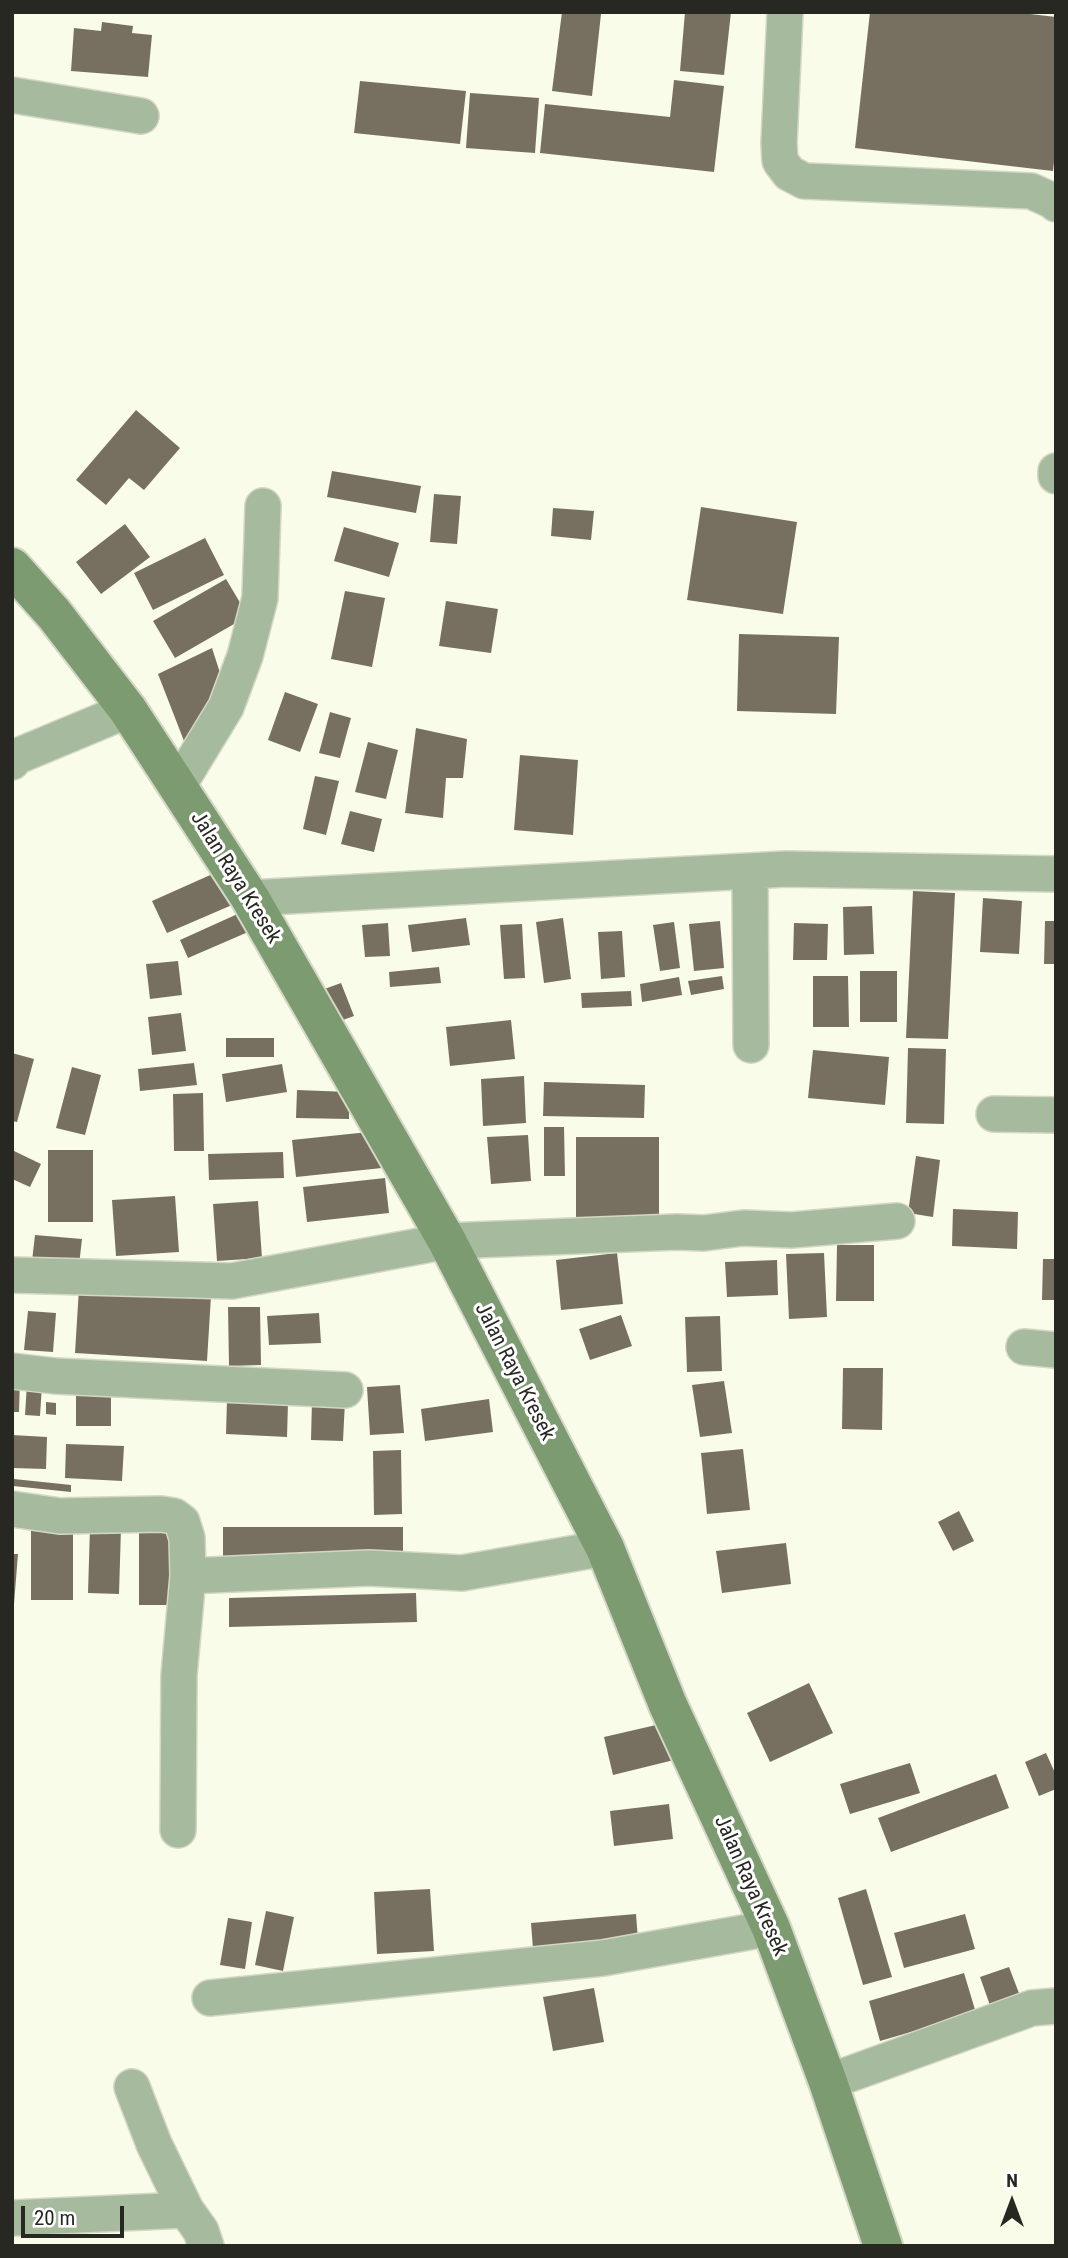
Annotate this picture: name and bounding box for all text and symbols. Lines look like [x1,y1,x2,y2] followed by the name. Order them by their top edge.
[184,807,286,949] street label: Jalan Raya Kresek
[468,1299,560,1445] street label: Jalan Raya Kresek
[708,1812,792,1960] street label: Jalan Raya Kresek
[977,2167,1047,2237] north arrow
[1006,2169,1018,2192] text: N
[24,2192,128,2236] scale bar
[34,2206,75,2230] text: 20 m

